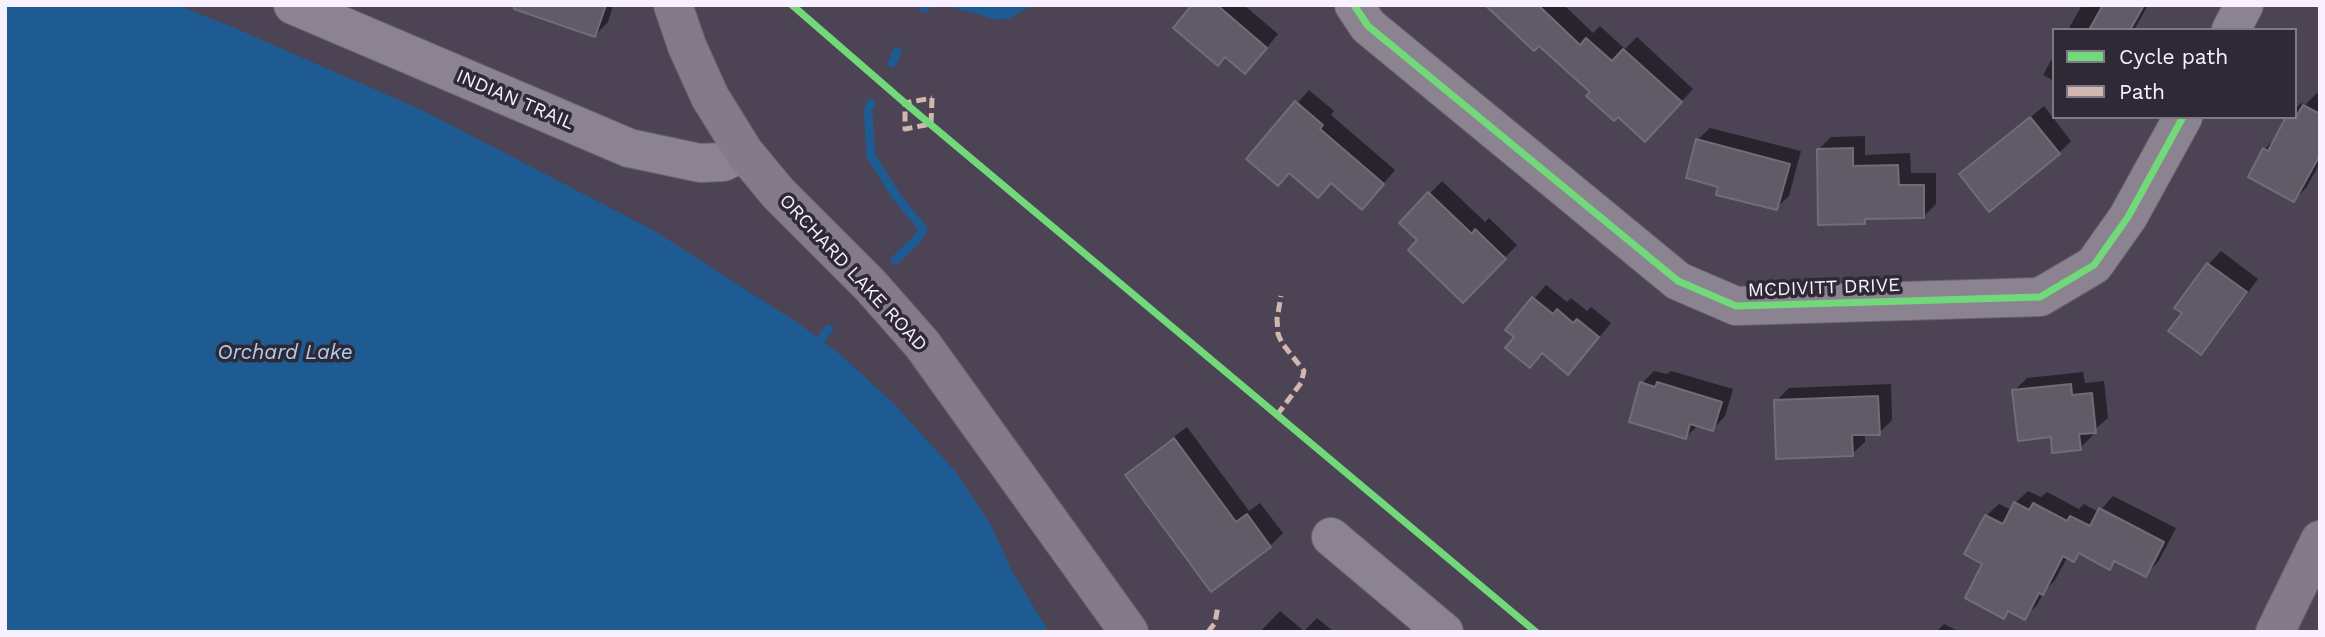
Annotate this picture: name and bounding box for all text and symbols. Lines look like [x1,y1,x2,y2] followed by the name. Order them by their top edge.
[2052,28,2297,119] legend
[2119,44,2228,69] text: Cycle path
[453,65,577,135] street label: INDIAN TRAIL
[2119,79,2165,104] text: Path
[774,190,932,356] street label: ORCHARD LAKE ROAD
[1747,274,1901,302] street label: MCDIVITT DRIVE
[217,340,353,366] water label: Orchard Lake

